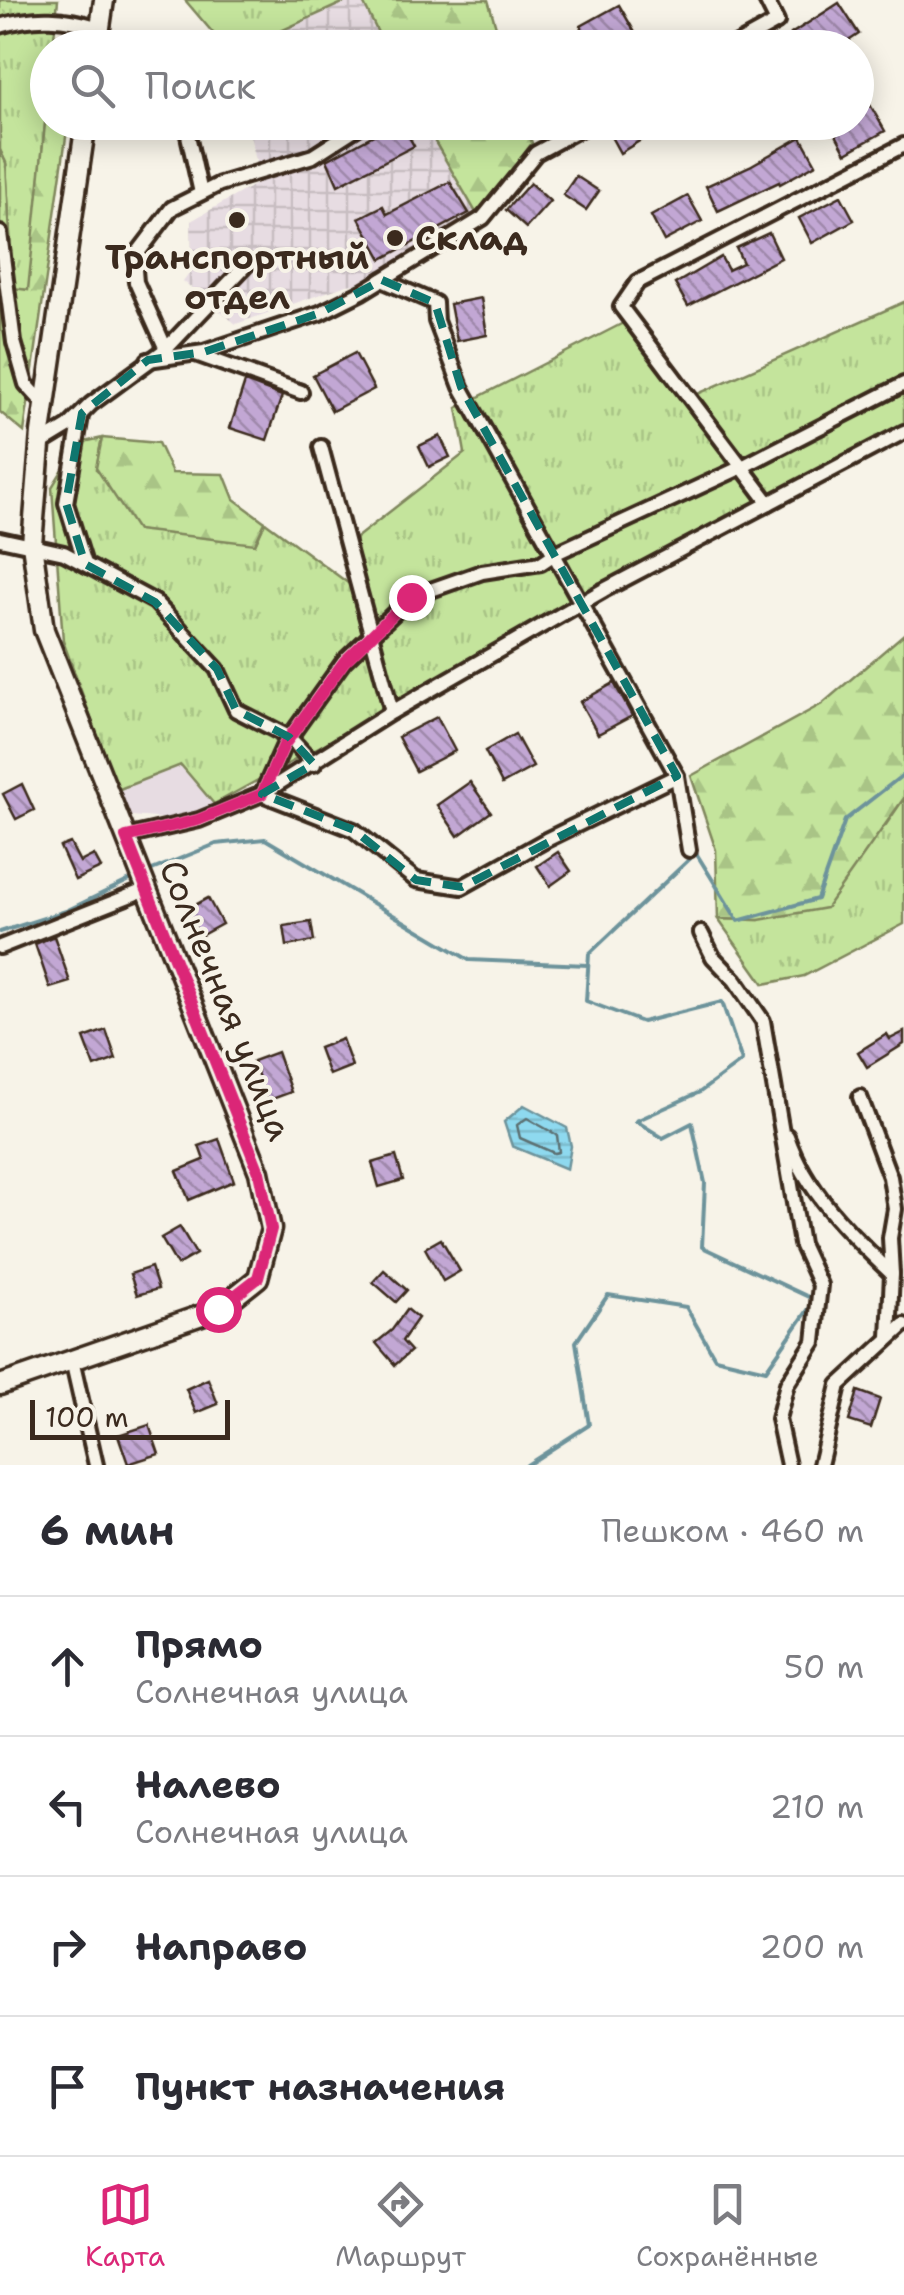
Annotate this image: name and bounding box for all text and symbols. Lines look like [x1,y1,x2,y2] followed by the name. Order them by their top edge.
[30,30,874,140] search box
[65,58,120,113] icon: search
[145,60,256,111] text: Поиск
[226,209,248,231] marker: Транспортный отдел
[415,214,528,261] place label: Склад
[384,227,406,249] marker: Склад
[105,233,369,320] place label: Транспортный отдел
[389,575,435,621] route end
[149,853,304,1147] street label: Солнечная улица
[196,1287,242,1333] route start
[30,1395,230,1440] scale bar
[45,1398,129,1436] text: 100 m
[40,1502,175,1558] text: 6 мин
[601,1509,864,1552] text: Пешком · 460 m
[135,1619,263,1670] text: Прямо
[40,1639,95,1694] icon: ahead
[784,1645,864,1688] text: 50 m
[135,1670,408,1713] text: Солнечная улица
[135,1759,281,1810] text: Налево
[40,1779,95,1834] icon: left
[770,1785,864,1828] text: 210 m
[135,1810,408,1853] text: Солнечная улица
[40,1919,95,1974] icon: right
[135,1921,308,1972] text: Направо
[760,1925,864,1968] text: 200 m
[40,2059,95,2114] icon: arrive
[135,2061,505,2112] text: Пункт назначения
[85,2177,165,2275] tab: Карта
[335,2177,466,2275] tab: Маршрут
[636,2177,819,2275] tab: Сохранённые

